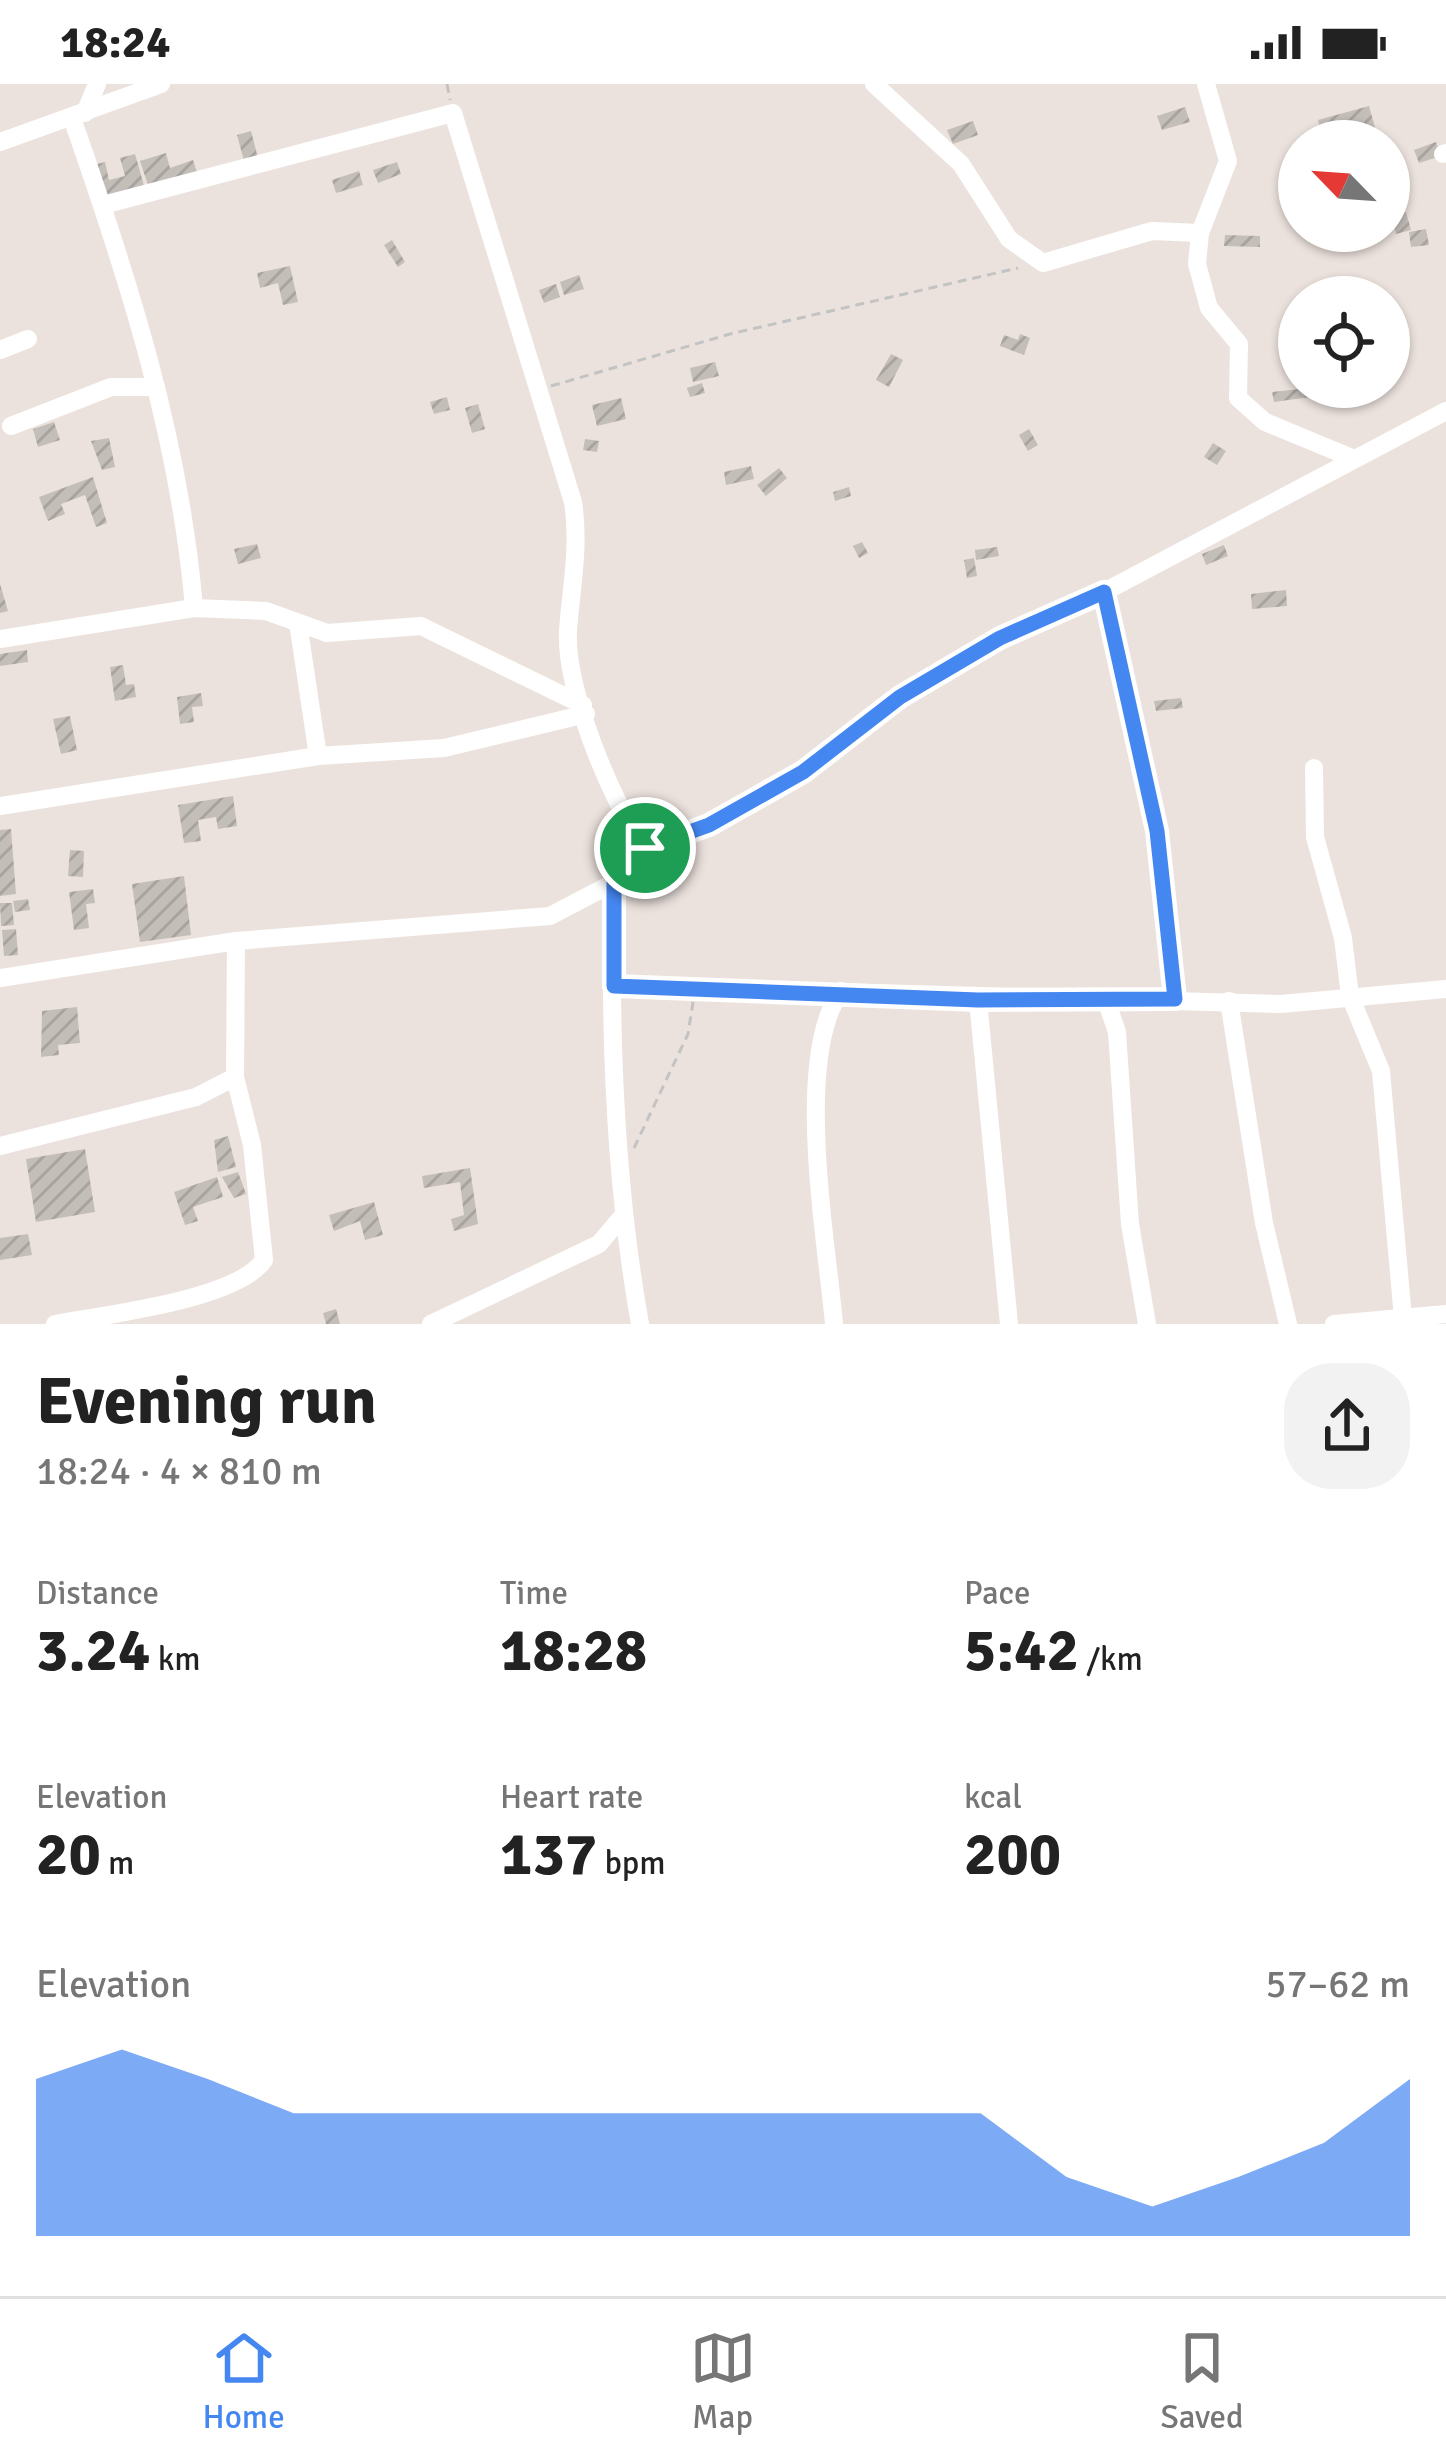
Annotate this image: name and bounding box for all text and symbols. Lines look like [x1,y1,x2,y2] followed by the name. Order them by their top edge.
[60,15,170,70] text: 18:24
[1278,120,1410,252] north arrow
[1278,120,1410,408] map controls
[1278,276,1410,408] button: locate
[594,797,696,899] pin
[612,815,678,881] icon: arrive
[36,1361,377,1442] text: Evening run
[1284,1363,1410,1489] button: share
[36,1447,322,1495] text: 18:24 · 4 × 810 m
[36,1573,159,1614] text: Distance
[500,1573,568,1614] text: Time
[964,1573,1030,1614] text: Pace
[36,1614,150,1688] text: 3.24
[500,1614,647,1688] text: 18:28
[964,1614,1079,1688] text: 5:42
[150,1639,201,1680] text: km
[1079,1639,1143,1680] text: /km
[36,1777,167,1818] text: Elevation
[500,1777,643,1818] text: Heart rate
[964,1777,1022,1818] text: kcal
[36,1818,101,1892] text: 20
[500,1818,597,1892] text: 137
[964,1818,1061,1892] text: 200
[101,1843,134,1884] text: m
[597,1843,666,1884] text: bpm
[36,1960,191,2008] text: Elevation
[1265,1960,1410,2008] text: 57–62 m
[202,2325,285,2438] tab: Home
[690,2325,756,2438] tab: Map
[1160,2325,1244,2438] tab: Saved

